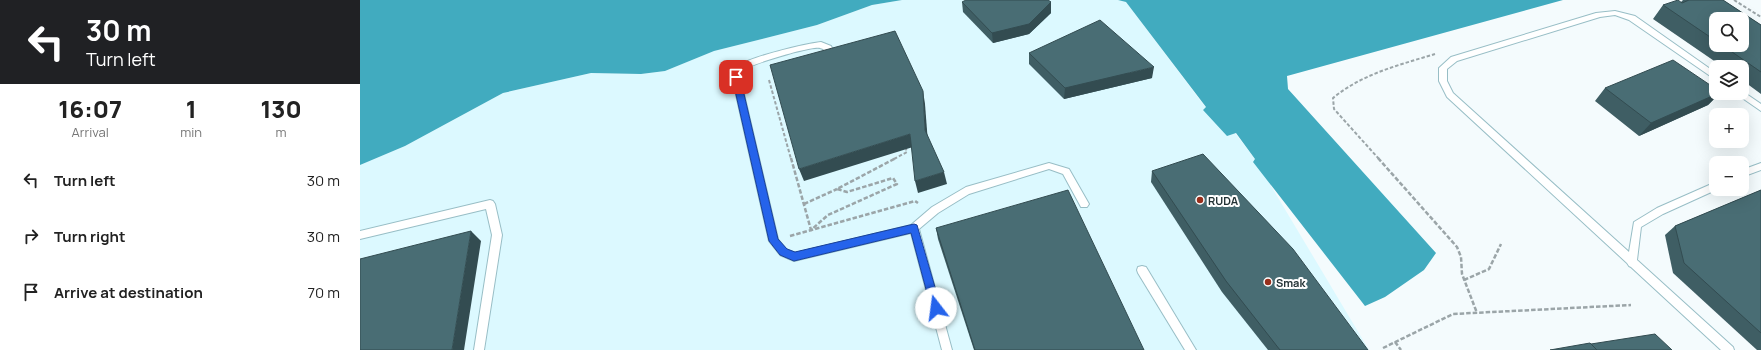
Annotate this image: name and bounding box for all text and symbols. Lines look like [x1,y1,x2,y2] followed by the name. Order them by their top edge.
[86,11,151,49] text: 30 m
[1709,12,1749,196] map controls
[1709,12,1749,52] button: search
[20,16,72,68] icon: left
[86,47,156,71] text: Turn left
[719,60,753,94] pin
[1709,60,1749,100] button: layers
[725,66,747,88] icon: arrive
[58,92,122,125] text: 16:07
[186,92,197,125] text: 1
[260,92,302,125] text: 130
[1709,108,1749,148] button: +
[72,123,109,141] text: Arrival
[180,123,202,141] text: min
[276,123,287,141] text: m
[1709,156,1749,196] button: −
[20,169,42,191] icon: left
[54,170,116,191] text: Turn left
[307,170,340,191] text: 30 m
[1208,193,1239,208] place label: RUDA
[1195,195,1205,205] marker: RUDA
[20,225,42,247] icon: right
[54,226,125,247] text: Turn right
[307,226,340,247] text: 30 m
[1276,275,1306,290] place label: Smak
[1263,277,1273,287] marker: Smak
[20,281,42,303] icon: arrive
[54,282,203,303] text: Arrive at destination
[308,282,340,303] text: 70 m
[915,287,957,329] position arrow

